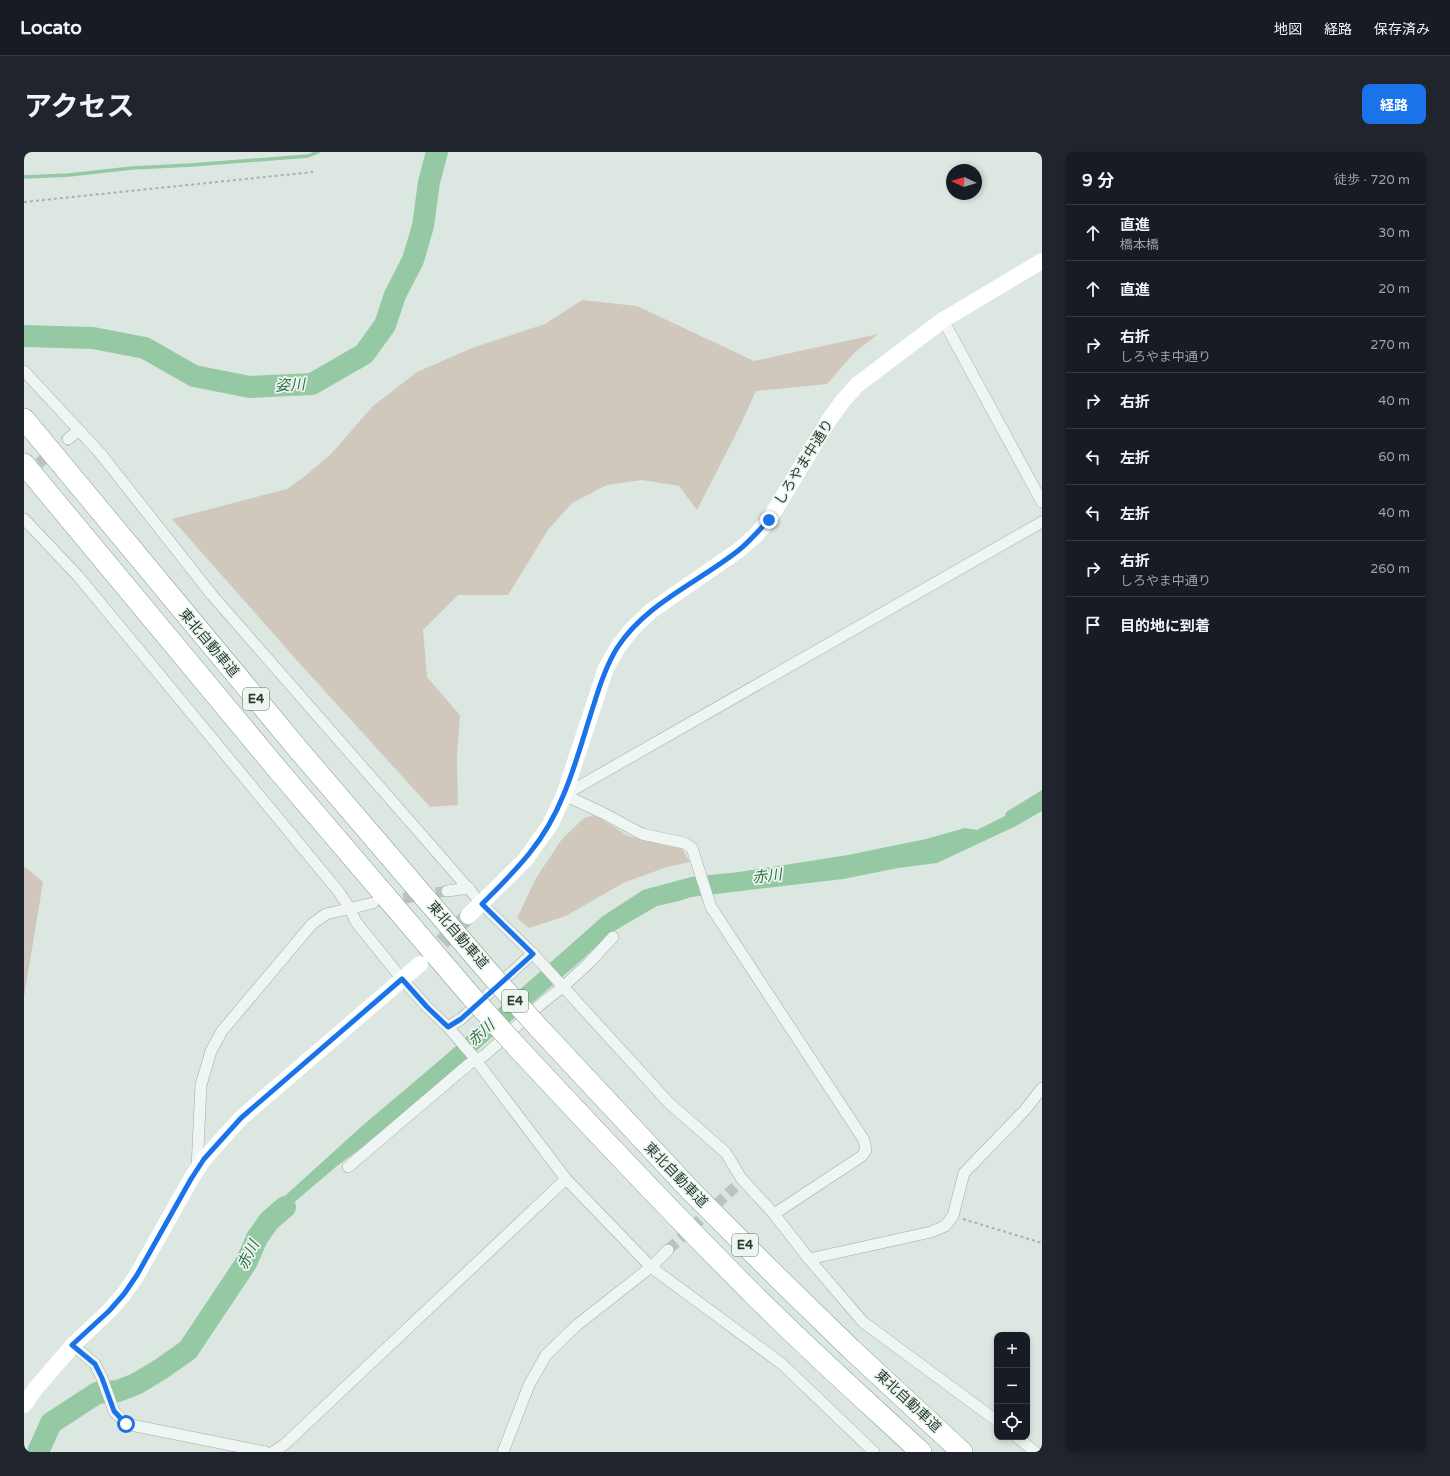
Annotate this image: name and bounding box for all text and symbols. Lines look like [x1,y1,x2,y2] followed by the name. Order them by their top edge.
[20,17,82,39] text: Locato
[1274,21,1302,38] text: 地図
[1324,21,1352,38] text: 経路
[1374,21,1430,38] text: 保存済み
[1362,84,1426,124] button: 経路
[24,90,135,124] text: アクセス
[946,164,982,200] north arrow
[1082,170,1114,191] text: 9 分
[1334,172,1410,188] text: 徒歩 · 720 m
[1120,216,1150,234] text: 直進
[1082,222,1104,244] icon: ahead
[1378,225,1410,241] text: 30 m
[1120,237,1159,253] text: 橋本橋
[1082,278,1104,300] icon: ahead
[1120,281,1150,299] text: 直進
[1378,281,1410,297] text: 20 m
[1120,328,1150,346] text: 右折
[1082,334,1104,356] icon: right
[1370,337,1410,353] text: 270 m
[1120,349,1211,365] text: しろやま中通り
[275,375,307,395] water label: 姿川
[1082,390,1104,412] icon: right
[1120,393,1150,411] text: 右折
[1378,393,1410,409] text: 40 m
[771,416,837,508] street label: しろやま中通り
[1082,446,1104,468] icon: left
[1120,449,1150,467] text: 左折
[1378,449,1410,465] text: 60 m
[1082,502,1104,524] icon: left
[1120,505,1150,523] text: 左折
[1378,505,1410,521] text: 40 m
[760,511,778,529] route end
[1120,552,1150,570] text: 右折
[1082,558,1104,580] icon: right
[1370,561,1410,577] text: 260 m
[1120,573,1211,589] text: しろやま中通り
[175,605,243,681] street label: 東北自動車道
[1082,614,1104,636] icon: arrive
[1120,617,1210,635] text: 目的地に到着
[243,688,269,710] road number: E4
[751,865,785,887] water label: 赤川
[424,898,492,972] street label: 東北自動車道
[502,990,528,1012] road number: E4
[464,1015,500,1050] water label: 赤川
[641,1139,711,1211] street label: 東北自動車道
[732,1234,758,1256] road number: E4
[233,1236,264,1272] water label: 赤川
[994,1332,1030,1440] map controls
[994,1332,1030,1368] button: +
[871,1366,945,1436] street label: 東北自動車道
[994,1368,1030,1404] button: −
[994,1404,1030,1440] button: locate
[117,1415,135,1433] route start

